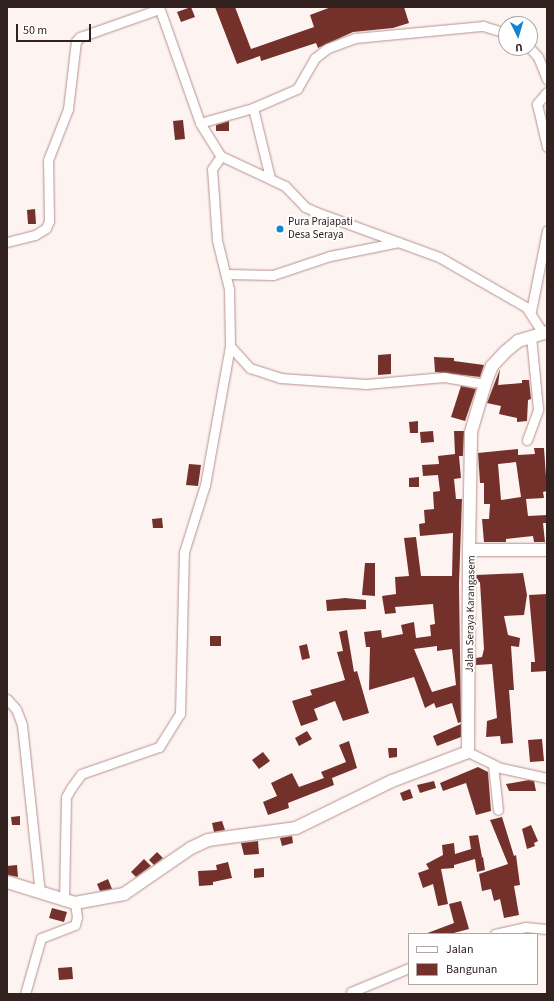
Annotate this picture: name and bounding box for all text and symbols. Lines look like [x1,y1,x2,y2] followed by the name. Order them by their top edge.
[18,16,93,42] scale bar
[498,16,538,56] north arrow
[23,22,47,39] text: 50 m
[515,40,523,55] text: U
[288,216,353,242] place label: Pura Prajapati Desa Seraya
[275,224,285,234] marker: Pura Prajapati Desa Seraya
[463,555,479,673] street label: Jalan Seraya Karangasem
[408,933,538,985] legend
[446,941,473,958] text: Jalan
[446,961,497,978] text: Bangunan

